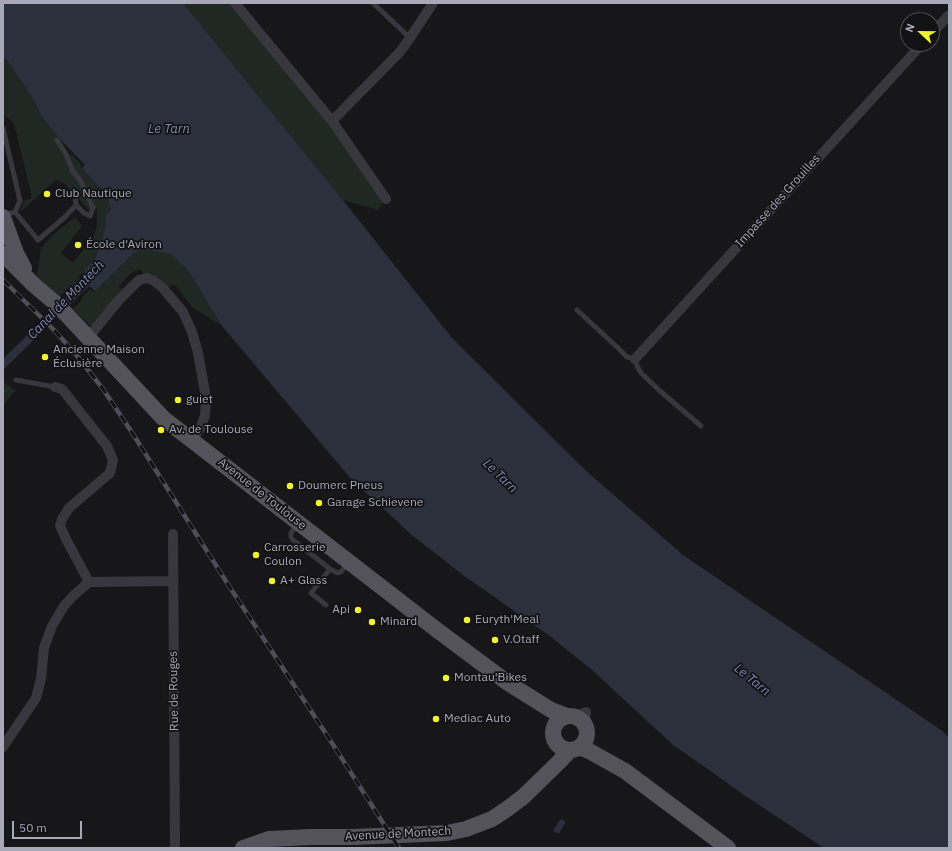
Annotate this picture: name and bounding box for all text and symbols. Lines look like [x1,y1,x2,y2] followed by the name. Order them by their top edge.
[900,12,940,52] north arrow
[902,22,918,34] text: N
[148,121,190,137] water label: Le Tarn
[732,152,824,250] street label: Impasse des Grouilles
[55,187,132,201] place label: Club Nautique
[42,189,52,199] marker: Club Nautique
[86,238,162,252] place label: École d'Aviron
[73,240,83,250] marker: École d'Aviron
[25,257,107,343] water label: Canal de Montech
[53,343,145,371] place label: Ancienne Maison Éclusière
[40,352,50,362] marker: Ancienne Maison Éclusière
[186,393,213,407] place label: guiet
[173,395,183,405] marker: guiet
[169,423,253,437] place label: Av. de Toulouse
[156,425,166,435] marker: Av. de Toulouse
[215,455,309,533] street label: Avenue de Toulouse
[480,456,520,496] water label: Le Tarn
[298,479,383,493] place label: Doumerc Pneus
[285,481,295,491] marker: Doumerc Pneus
[327,496,423,510] place label: Garage Schievene
[314,498,324,508] marker: Garage Schievene
[264,541,326,569] place label: Carrosserie Coulon
[251,550,261,560] marker: Carrosserie Coulon
[280,574,327,588] place label: A+ Glass
[267,576,277,586] marker: A+ Glass
[332,603,350,617] place label: Api
[353,605,363,615] marker: Api
[475,613,539,627] place label: Euryth'Meal
[380,615,417,629] place label: Minard
[462,615,472,625] marker: Euryth'Meal
[367,617,377,627] marker: Minard
[503,633,539,647] place label: V.Otaff
[490,635,500,645] marker: V.Otaff
[166,651,182,731] street label: Rue de Rouges
[731,661,773,699] water label: Le Tarn
[454,671,527,685] place label: Montau'Bikes
[441,673,451,683] marker: Montau'Bikes
[444,712,511,726] place label: Mediac Auto
[431,714,441,724] marker: Mediac Auto
[14,813,84,839] scale bar
[19,820,47,835] text: 50 m
[345,824,451,844] street label: Avenue de Montech

